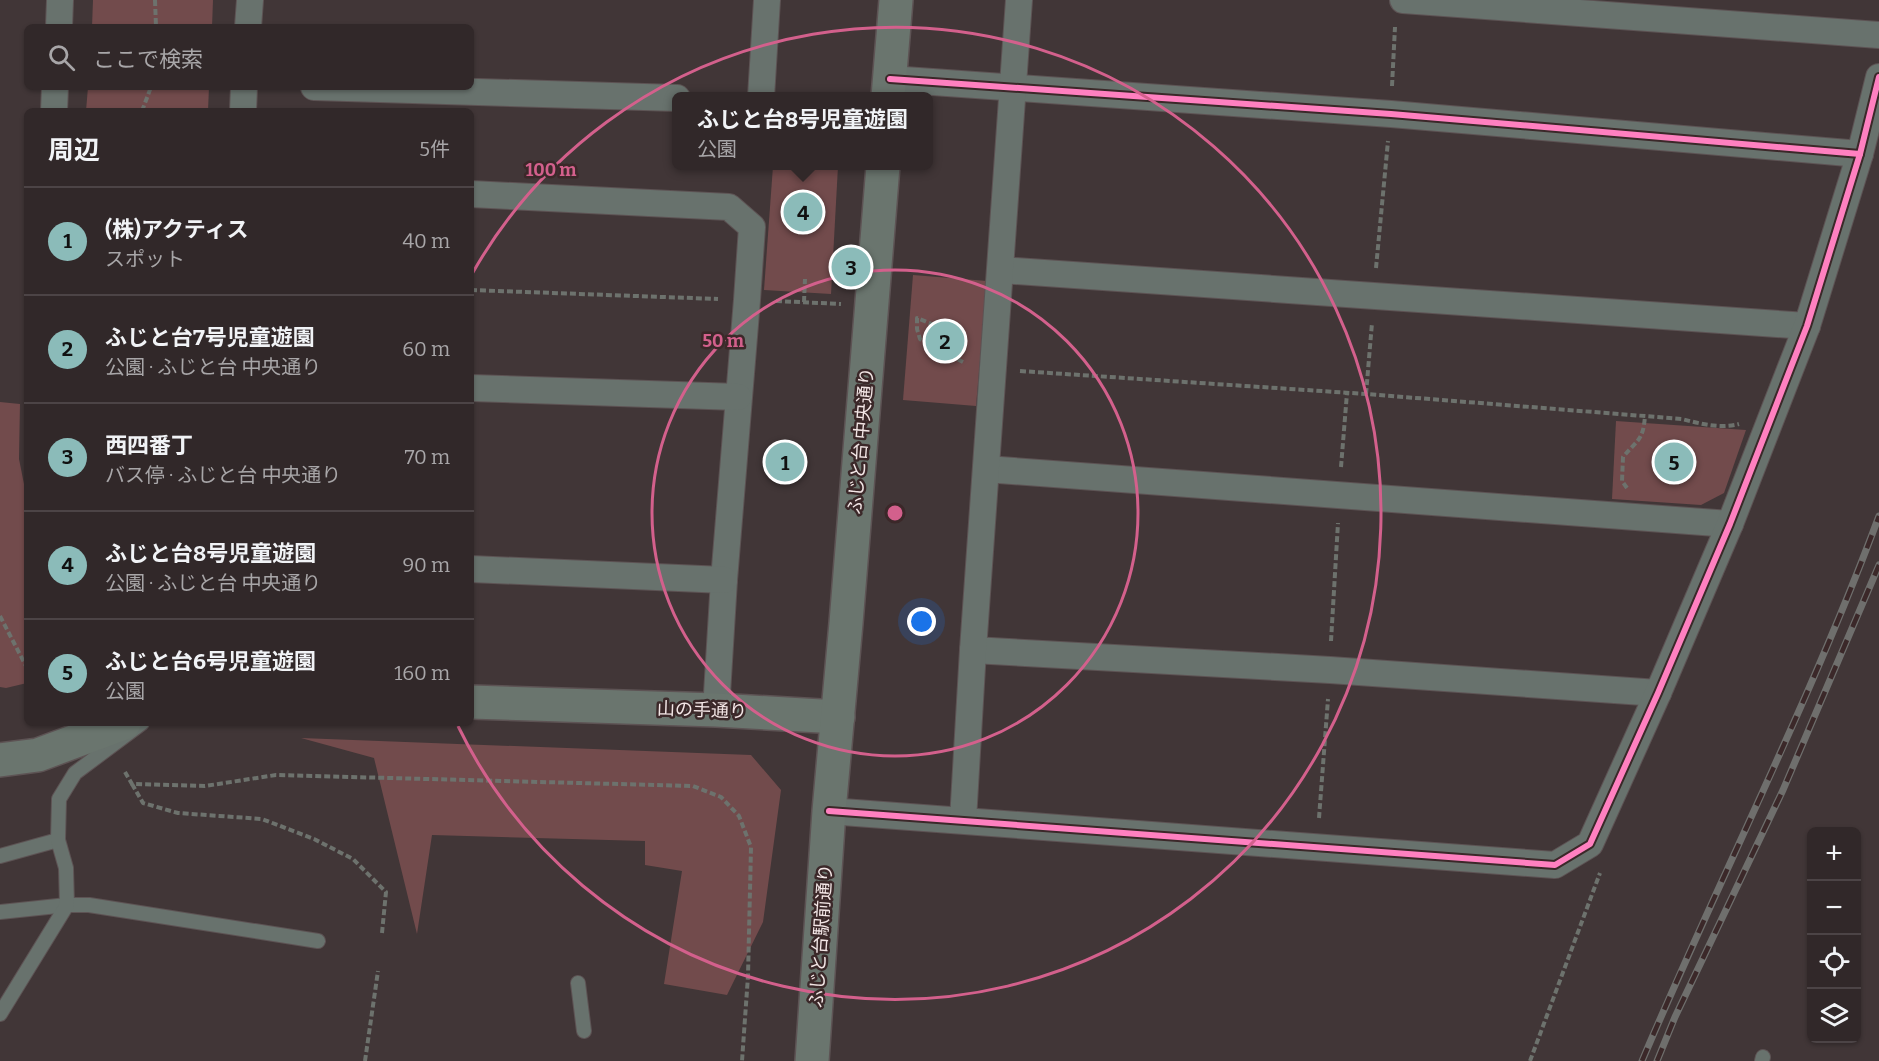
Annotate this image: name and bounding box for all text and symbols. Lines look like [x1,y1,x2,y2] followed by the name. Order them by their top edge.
[24,24,474,90] search box
[45,41,78,74] icon: search
[93,46,203,73] text: ここで検索
[672,92,933,170] popup
[697,106,908,133] text: ふじと台8号児童遊園
[48,135,100,166] text: 周辺
[419,137,450,161] text: 5件
[697,137,737,161] text: 公園
[525,159,577,181] text: 100 m
[784,190,822,234] pin: 4
[105,216,249,243] text: (株)アクティス
[63,229,72,253] text: 1
[402,229,450,253] text: 40 m
[832,244,870,290] pin: 3
[105,247,185,271] text: スポット
[926,318,964,364] pin: 2
[105,324,315,351] text: ふじと台7号児童遊園
[702,330,744,352] text: 50 m
[62,337,73,361] text: 2
[402,337,450,361] text: 60 m
[105,355,321,379] text: 公園 · ふじと台 中央通り
[844,367,878,515] street label: ふじと台 中央通り
[105,432,193,459] text: 西四番丁
[766,440,804,484] pin: 1
[1654,440,1694,484] pin: 5
[62,445,73,469] text: 3
[404,445,450,469] text: 70 m
[105,463,341,487] text: バス停 · ふじと台 中央通り
[885,503,905,523] centre of rings
[105,540,316,567] text: ふじと台8号児童遊園
[61,553,74,577] text: 4
[402,553,450,577] text: 90 m
[105,571,321,595] text: 公園 · ふじと台 中央通り
[907,607,936,636] your location
[105,648,316,675] text: ふじと台6号児童遊園
[62,661,73,685] text: 5
[394,661,450,685] text: 160 m
[105,679,145,703] text: 公園
[657,697,747,723] street label: 山の手通り
[1807,827,1861,1043] map controls
[1807,827,1861,881] button: +
[805,863,837,1009] street label: ふじと台駅前通り
[1807,881,1861,935] button: −
[1807,935,1861,989] button: locate
[1807,989,1861,1043] button: layers

